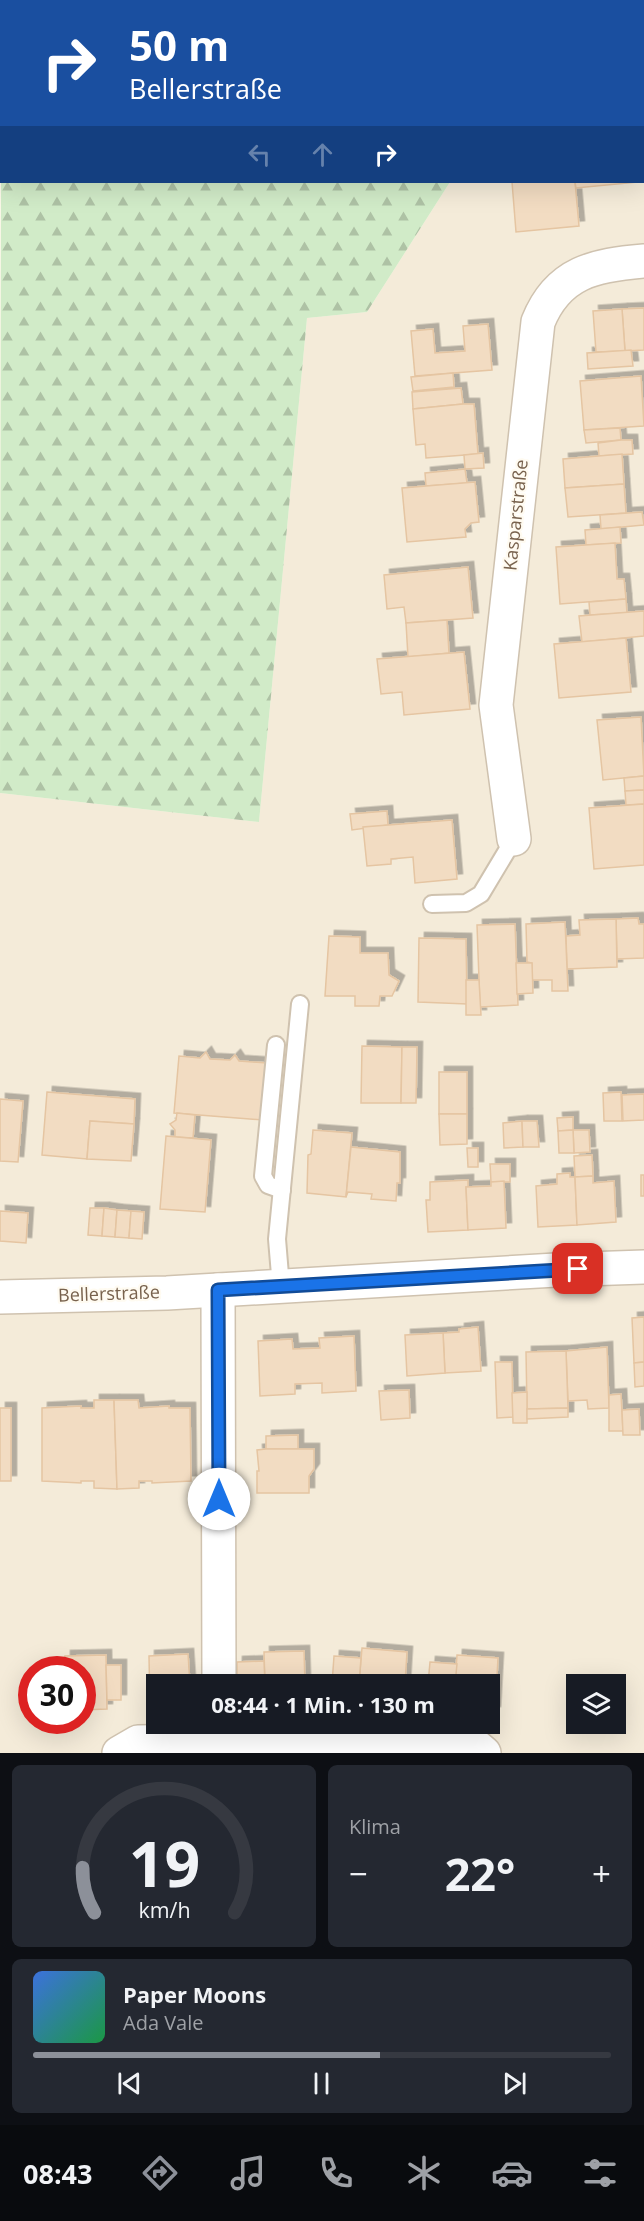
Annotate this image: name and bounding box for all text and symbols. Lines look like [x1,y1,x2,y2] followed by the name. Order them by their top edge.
[129,16,229,73] text: 50 m
[30,24,108,102] icon: right
[129,70,282,107] text: Bellerstraße
[243,138,276,171] icon: left
[306,138,339,171] icon: ahead
[369,138,402,171] icon: right
[497,458,533,572] street label: Kasparstraße
[552,1243,603,1294] pin
[561,1252,594,1285] icon: arrive
[58,1279,160,1307] street label: Bellerstraße
[187,1467,251,1531] position arrow
[18,1656,96,1734] speed limit sign: 30
[566,1674,626,1734] map controls
[566,1674,626,1734] button: layers
[211,1689,435,1719] text: 08:44 · 1 Min. · 130 m
[349,1813,401,1840] text: Klima
[128,1820,200,1905] text: 19
[445,1843,515,1904] text: 22°
[349,1851,368,1896] text: −
[592,1851,611,1896] text: +
[138,1895,190,1924] text: km/h
[123,1979,266,2009] text: Paper Moons
[123,2009,204,2036] text: Ada Vale
[113,2067,146,2100] icon: previous
[305,2067,338,2100] icon: pause
[498,2067,531,2100] icon: next
[139,2152,181,2194] icon: directions
[227,2152,269,2194] icon: music
[315,2152,357,2194] icon: phone
[403,2152,445,2194] icon: climate
[491,2152,533,2194] icon: car
[579,2152,621,2194] icon: filters
[23,2155,92,2192] text: 08:43

